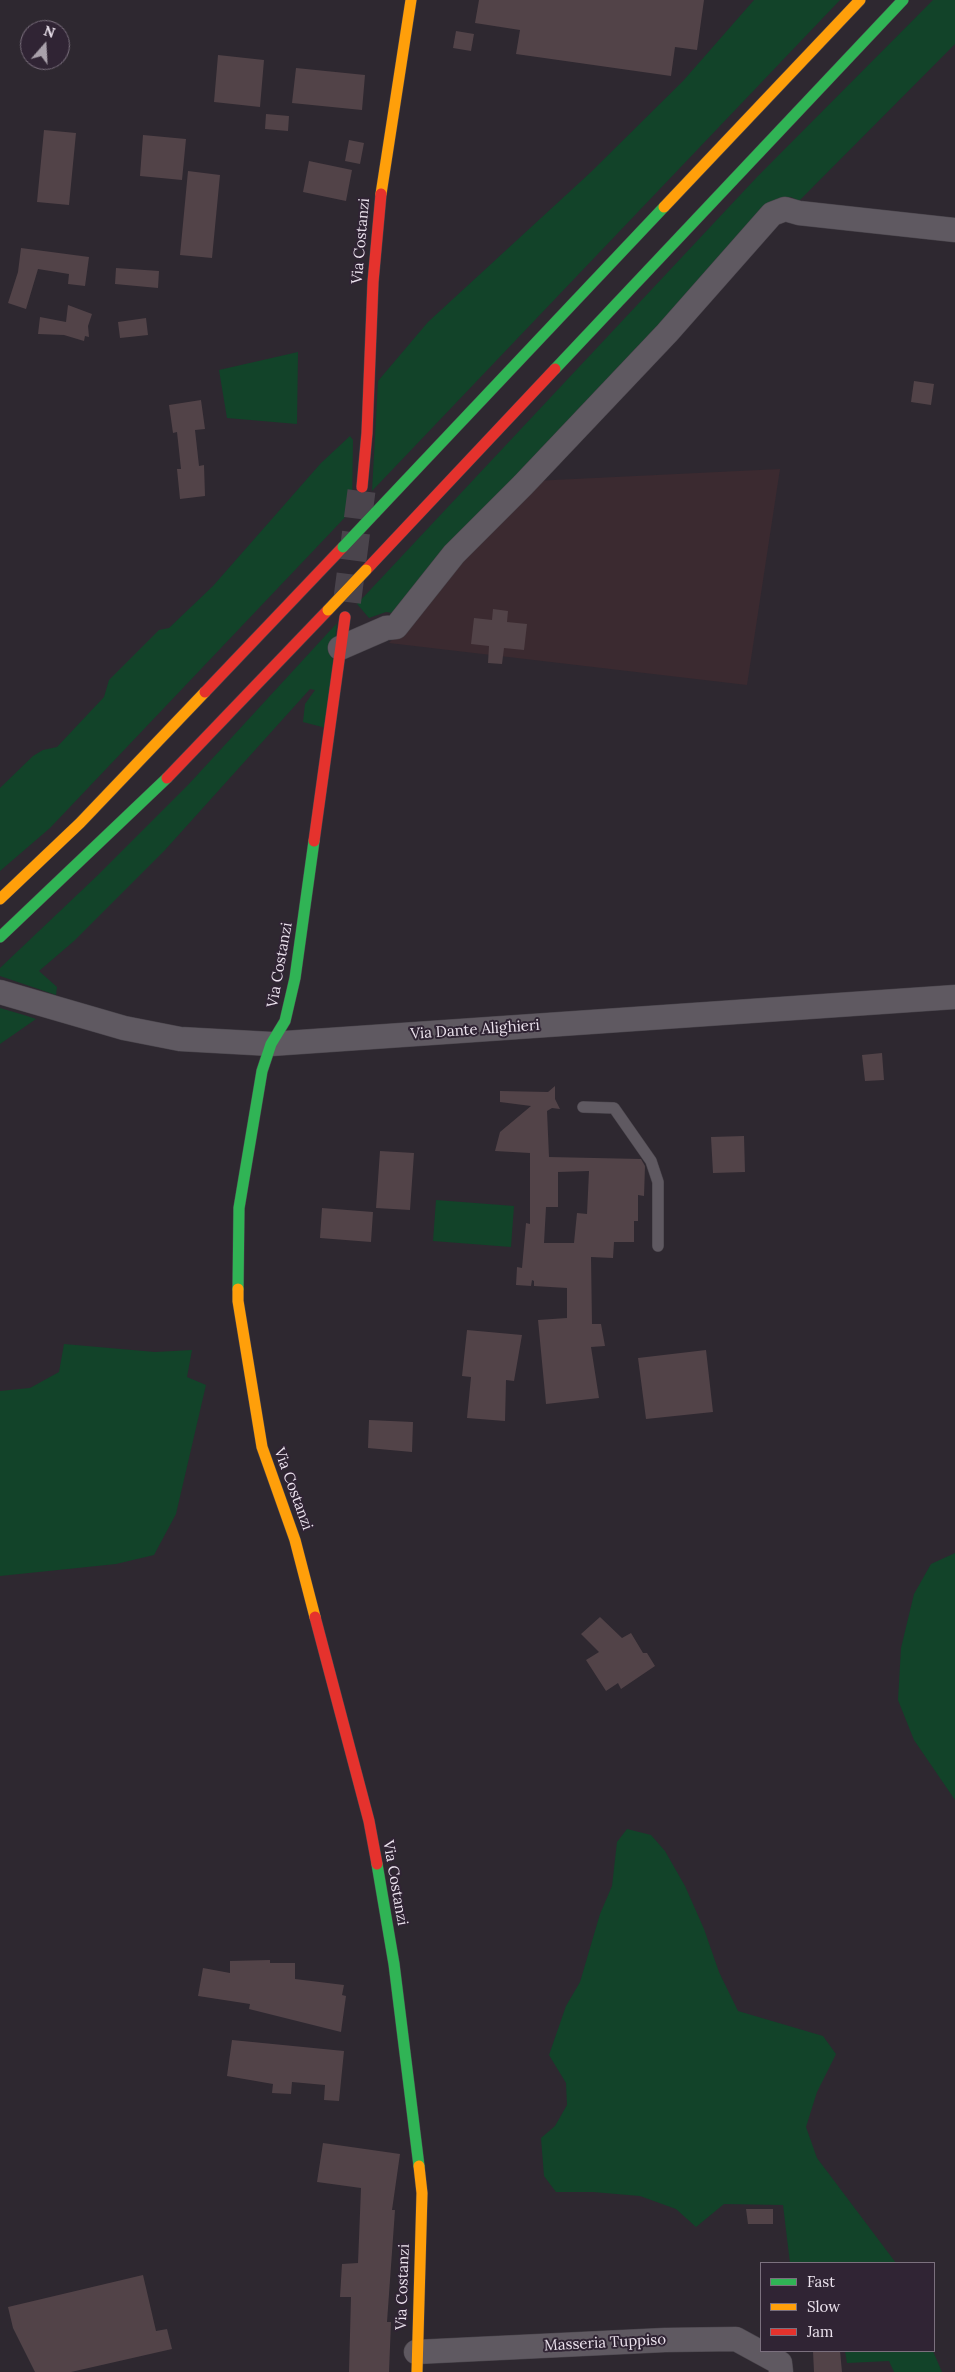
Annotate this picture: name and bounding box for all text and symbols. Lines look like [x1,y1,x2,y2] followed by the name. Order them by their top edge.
[20,20,70,70] north arrow
[42,21,58,42] text: N
[348,197,374,285] street label: Via Costanzi
[264,921,296,1009] street label: Via Costanzi
[410,1017,540,1043] street label: Via Dante Alighieri
[270,1445,316,1533] street label: Via Costanzi
[379,1839,411,1927] street label: Via Costanzi
[393,2244,413,2330] street label: Via Costanzi
[760,2262,935,2352] legend
[807,2272,835,2291] text: Fast
[807,2297,840,2316] text: Slow
[807,2322,834,2341] text: Jam
[544,2331,666,2355] street label: Masseria Tuppiso

